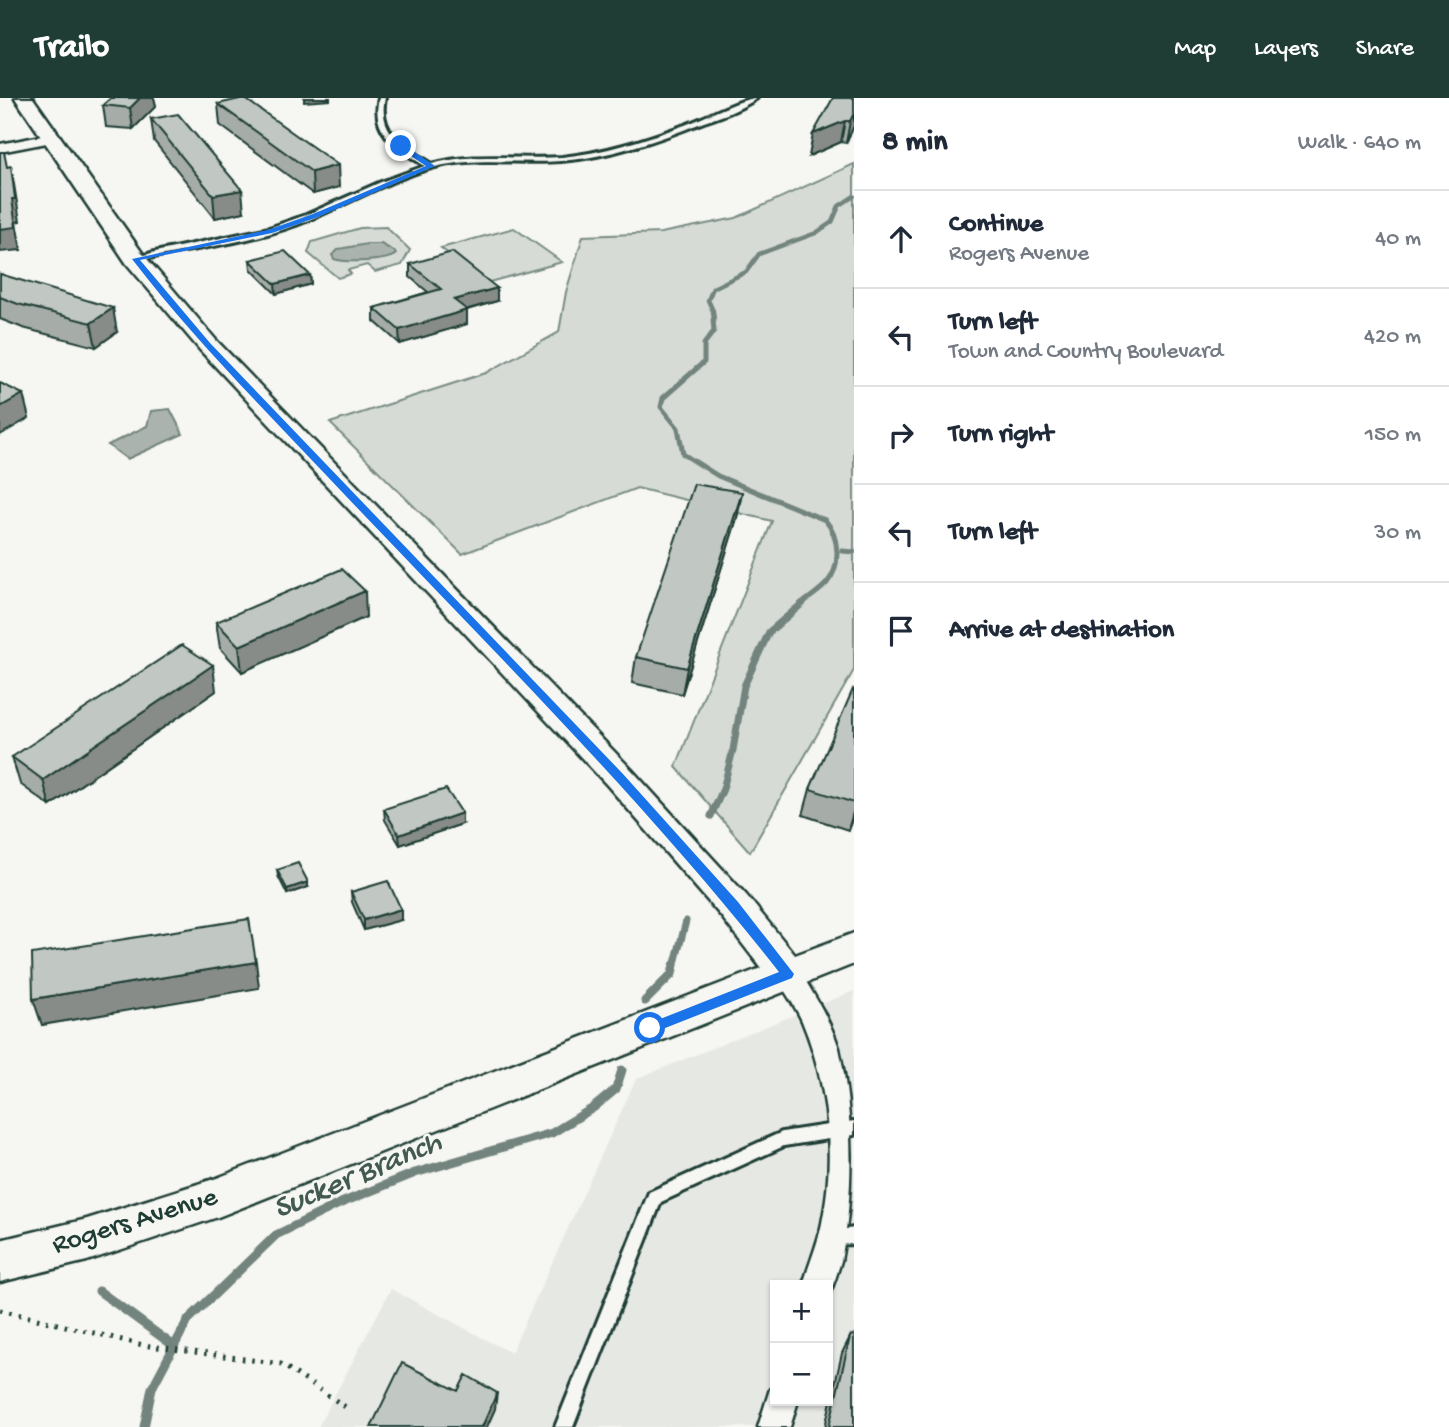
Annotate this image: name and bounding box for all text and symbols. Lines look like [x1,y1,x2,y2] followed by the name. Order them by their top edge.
[35,30,109,68] text: Trailo
[1174,35,1216,64] text: Map
[1254,35,1318,64] text: Layers
[1356,35,1414,64] text: Share
[882,126,948,161] text: 8 min
[385,130,416,161] route end
[1298,130,1421,157] text: Walk · 640 m
[949,210,1043,241] text: Continue
[882,220,920,258] icon: ahead
[1375,226,1421,253] text: 40 m
[949,241,1089,268] text: Rogers Avenue
[949,308,1037,339] text: Turn left
[882,318,920,356] icon: left
[1364,324,1421,351] text: 420 m
[949,339,1223,366] text: Town and Country Boulevard
[882,416,920,454] icon: right
[949,420,1053,451] text: Turn right
[1365,422,1421,449] text: 150 m
[882,514,920,552] icon: left
[949,518,1037,549] text: Turn left
[1374,520,1421,547] text: 30 m
[882,612,920,650] icon: arrive
[949,616,1174,647] text: Arrive at destination
[634,1012,665,1043] route start
[268,1124,449,1229] water label: Sucker Branch
[49,1181,222,1263] street label: Rogers Avenue
[770,1280,833,1406] map controls
[770,1280,833,1343] button: +
[770,1343,833,1406] button: −

